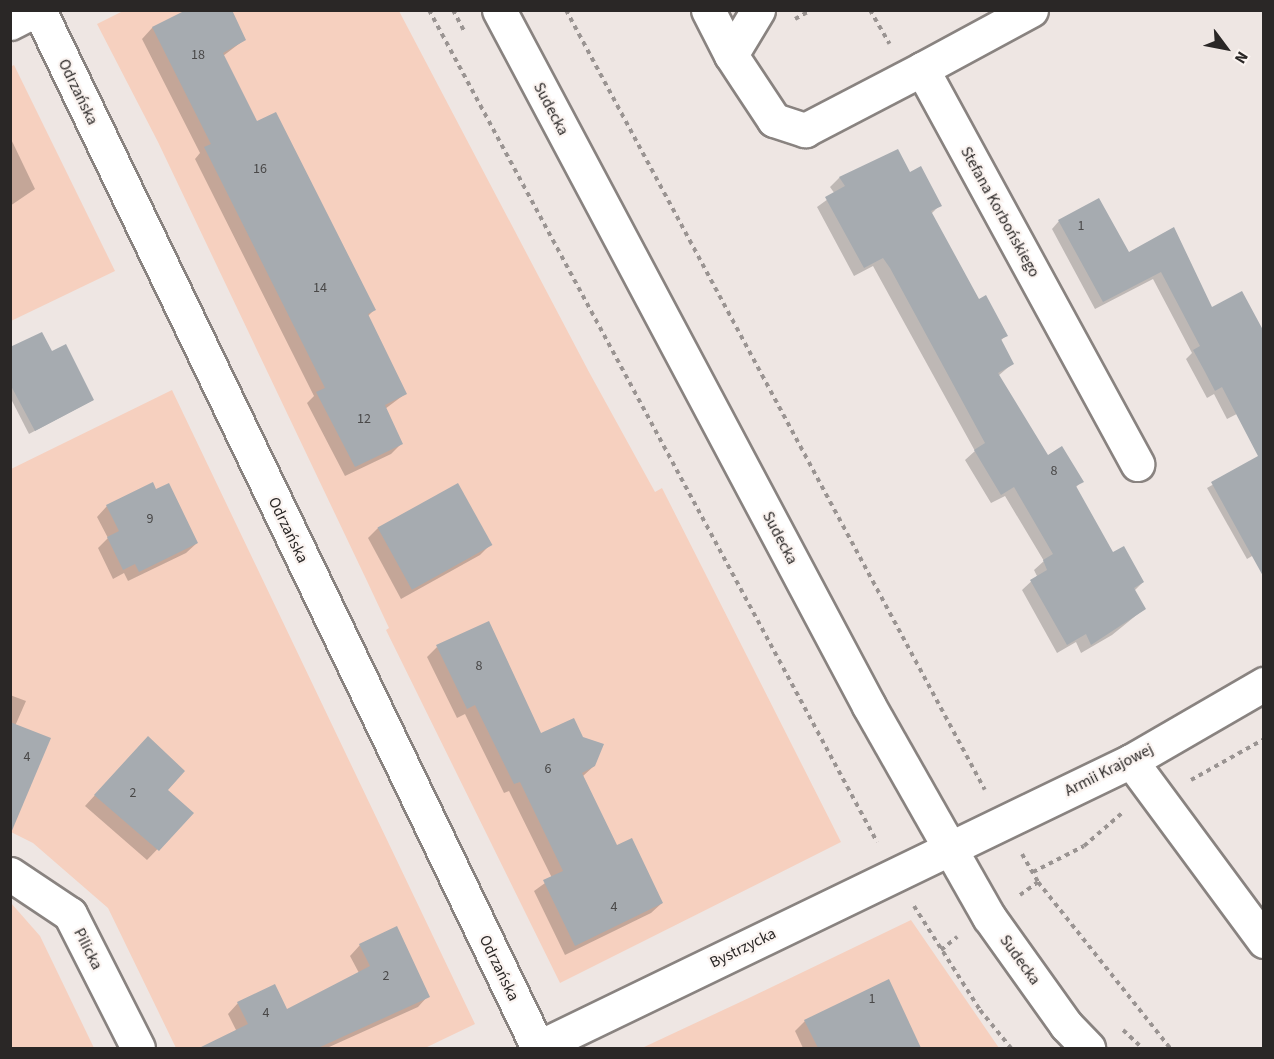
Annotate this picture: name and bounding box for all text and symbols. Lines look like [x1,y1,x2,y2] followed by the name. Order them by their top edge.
[1196,18,1256,78] north arrow
[191,47,205,63] house number: 18
[1229,47,1253,68] text: N
[54,56,102,128] street label: Odrzańska
[529,79,573,139] street label: Sudecka
[956,143,1044,281] street label: Stefana Korbońskiego
[253,161,267,177] house number: 16
[1078,218,1084,234] house number: 1
[313,280,327,296] house number: 14
[357,411,371,427] house number: 12
[1051,463,1057,479] house number: 8
[264,494,312,566] street label: Odrzańska
[758,508,802,568] street label: Sudecka
[147,511,153,527] house number: 9
[476,658,482,674] house number: 8
[1061,739,1157,801] street label: Armii Krajowej
[24,749,30,765] house number: 4
[545,761,551,777] house number: 6
[130,785,136,801] house number: 2
[611,899,617,915] house number: 4
[707,924,779,972] street label: Bystrzycka
[69,925,107,973] street label: Pilicka
[995,931,1045,989] street label: Sudecka
[475,932,523,1004] street label: Odrzańska
[383,968,389,984] house number: 2
[869,991,875,1007] house number: 1
[263,1005,269,1021] house number: 4

